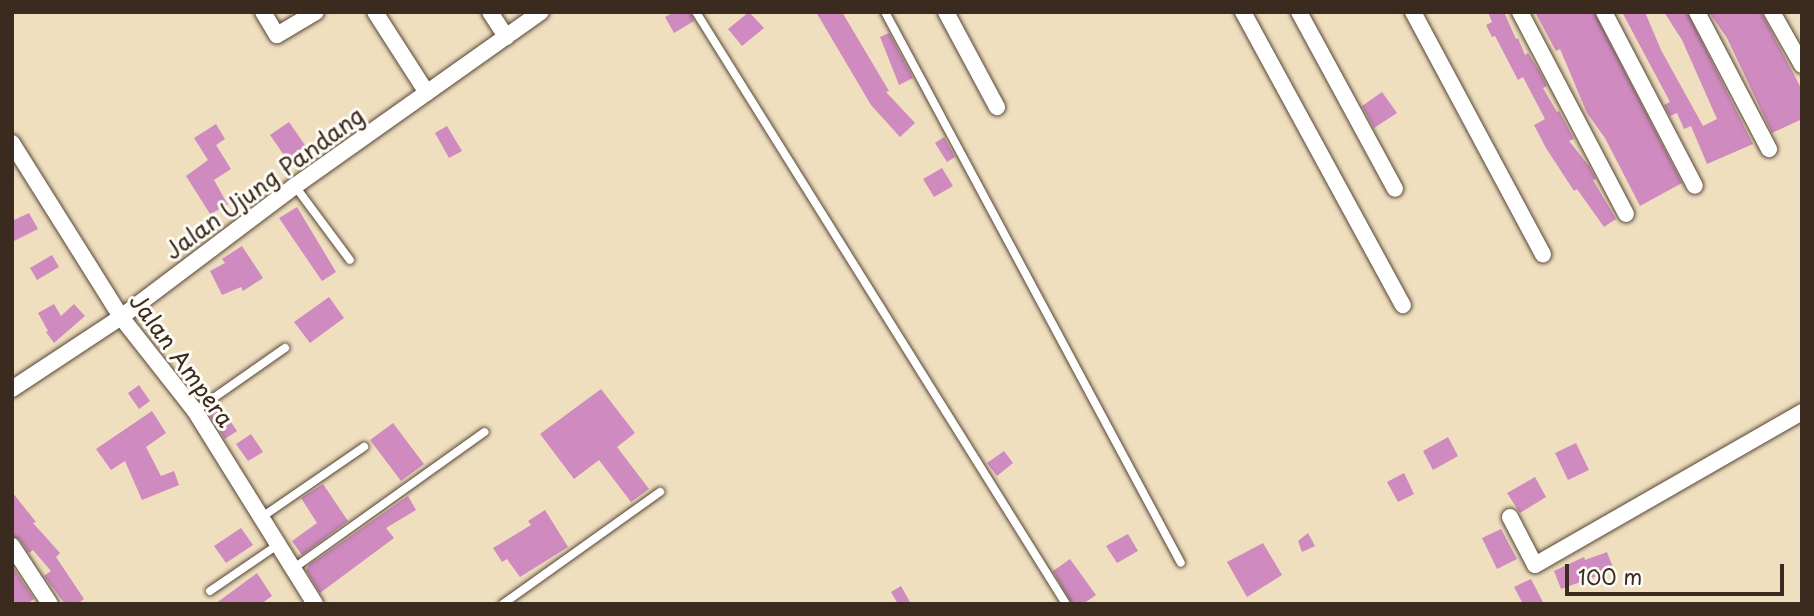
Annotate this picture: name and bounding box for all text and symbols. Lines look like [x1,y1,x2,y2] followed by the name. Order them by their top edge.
[159,102,369,264] street label: Jalan Ujung Pandang
[124,288,240,432] street label: Jalan Ampera
[1569,550,1788,594] scale bar
[1578,560,1642,592] text: 100 m

